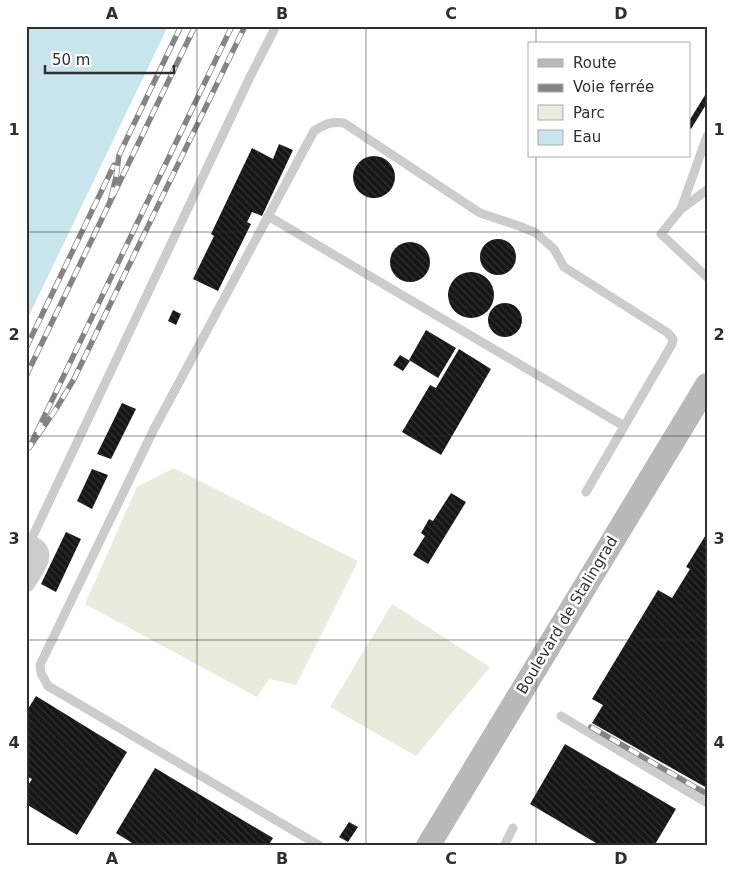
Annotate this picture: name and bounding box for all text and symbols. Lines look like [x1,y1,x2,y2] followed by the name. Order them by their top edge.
[106,4,119,23] text: A
[276,4,288,23] text: B
[445,4,457,23] text: C
[614,4,628,23] text: D
[45,42,174,74] scale bar
[528,42,690,158] legend
[52,51,90,69] text: 50 m
[573,54,617,72] text: Route
[573,78,654,96] text: Voie ferrée
[573,104,605,122] text: Parc
[8,120,20,139] text: 1
[713,120,725,139] text: 1
[573,128,601,146] text: Eau
[8,325,20,344] text: 2
[713,325,725,344] text: 2
[8,529,20,548] text: 3
[713,529,725,548] text: 3
[513,533,621,697] street label: Boulevard de Stalingrad
[8,733,20,752] text: 4
[713,733,725,752] text: 4
[106,849,119,868] text: A
[276,849,288,868] text: B
[445,849,457,868] text: C
[614,849,628,868] text: D

